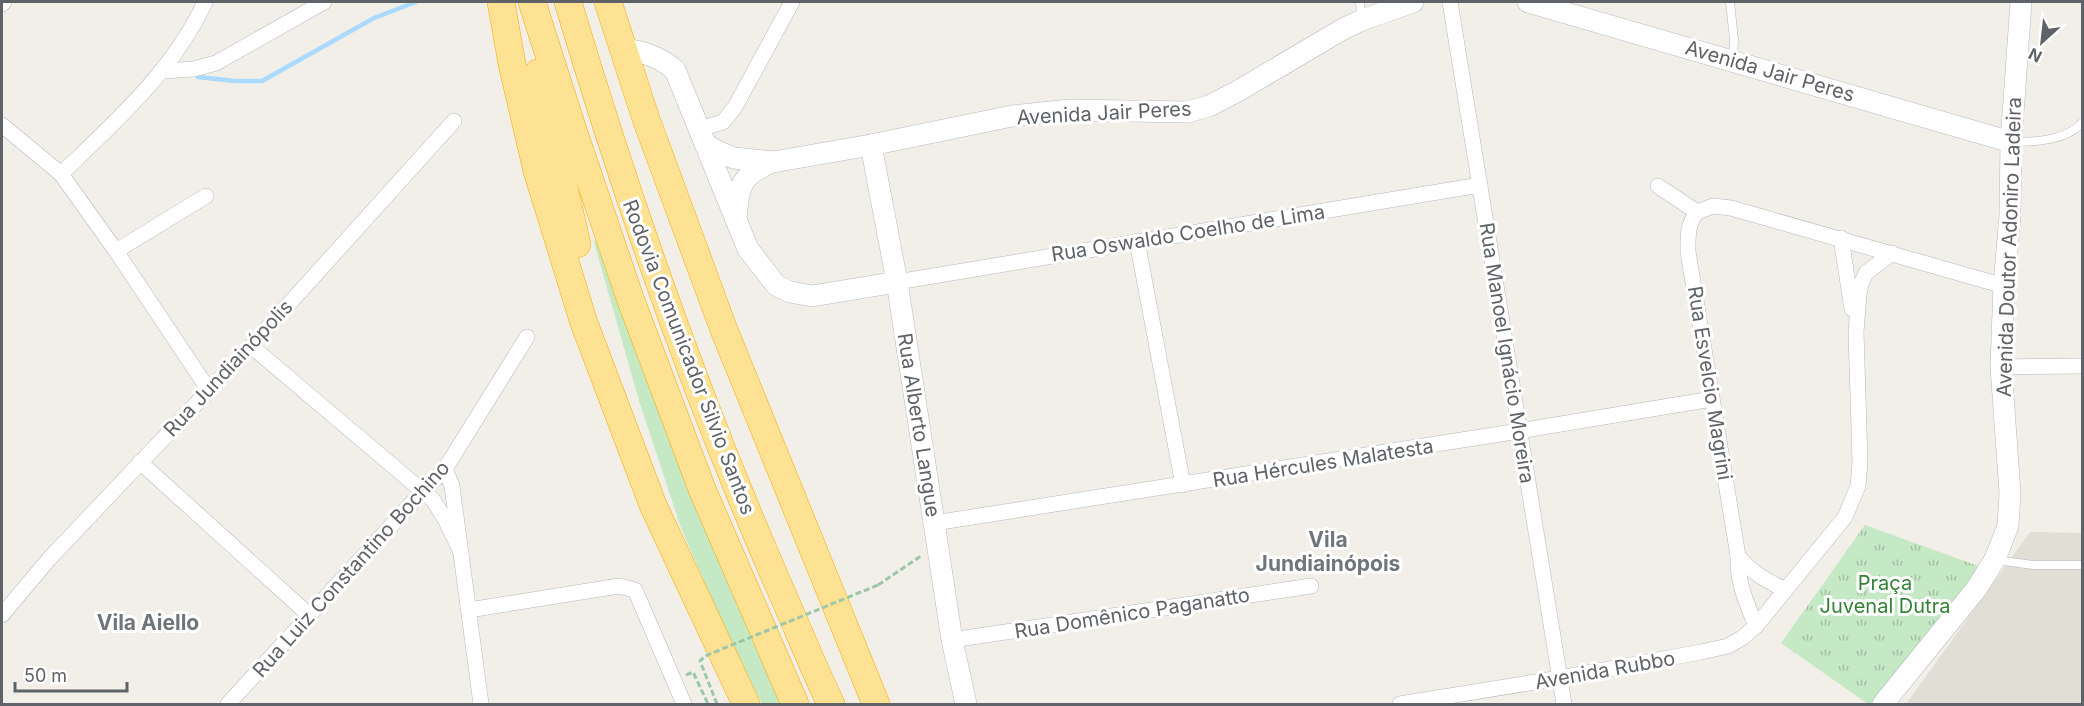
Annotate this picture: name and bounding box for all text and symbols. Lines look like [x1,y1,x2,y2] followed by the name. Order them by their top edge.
[2012,12,2072,72] north arrow
[1683,35,1857,107] street label: Avenida Jair Peres
[2025,44,2045,67] text: N
[1016,96,1192,130] street label: Avenida Jair Peres
[1992,97,2026,397] street label: Avenida Doutor Adoniro Ladeira
[618,196,760,518] street label: Rodovia Comunicador Silvio Santos
[1049,200,1327,266] street label: Rua Oswaldo Coelho de Lima
[1475,221,1539,485] street label: Rua Manoel Ignácio Moreira
[1683,284,1737,482] street label: Rua Esvelcio Magrini
[158,295,298,441] street label: Rua Jundiainópolis
[893,331,945,519] street label: Rua Alberto Langue
[1211,434,1435,492] street label: Rua Hércules Malatesta
[248,456,454,682] street label: Rua Luiz Constantino Bochino
[1256,527,1400,576] district label: Vila Jundiainópois
[1820,571,1950,618] park label: Praça Juvenal Dutra
[1013,583,1251,643] street label: Rua Domênico Paganatto
[97,610,199,635] district label: Vila Aiello
[1533,646,1677,694] street label: Avenida Rubbo
[15,655,128,693] scale bar
[24,665,67,686] text: 50 m

